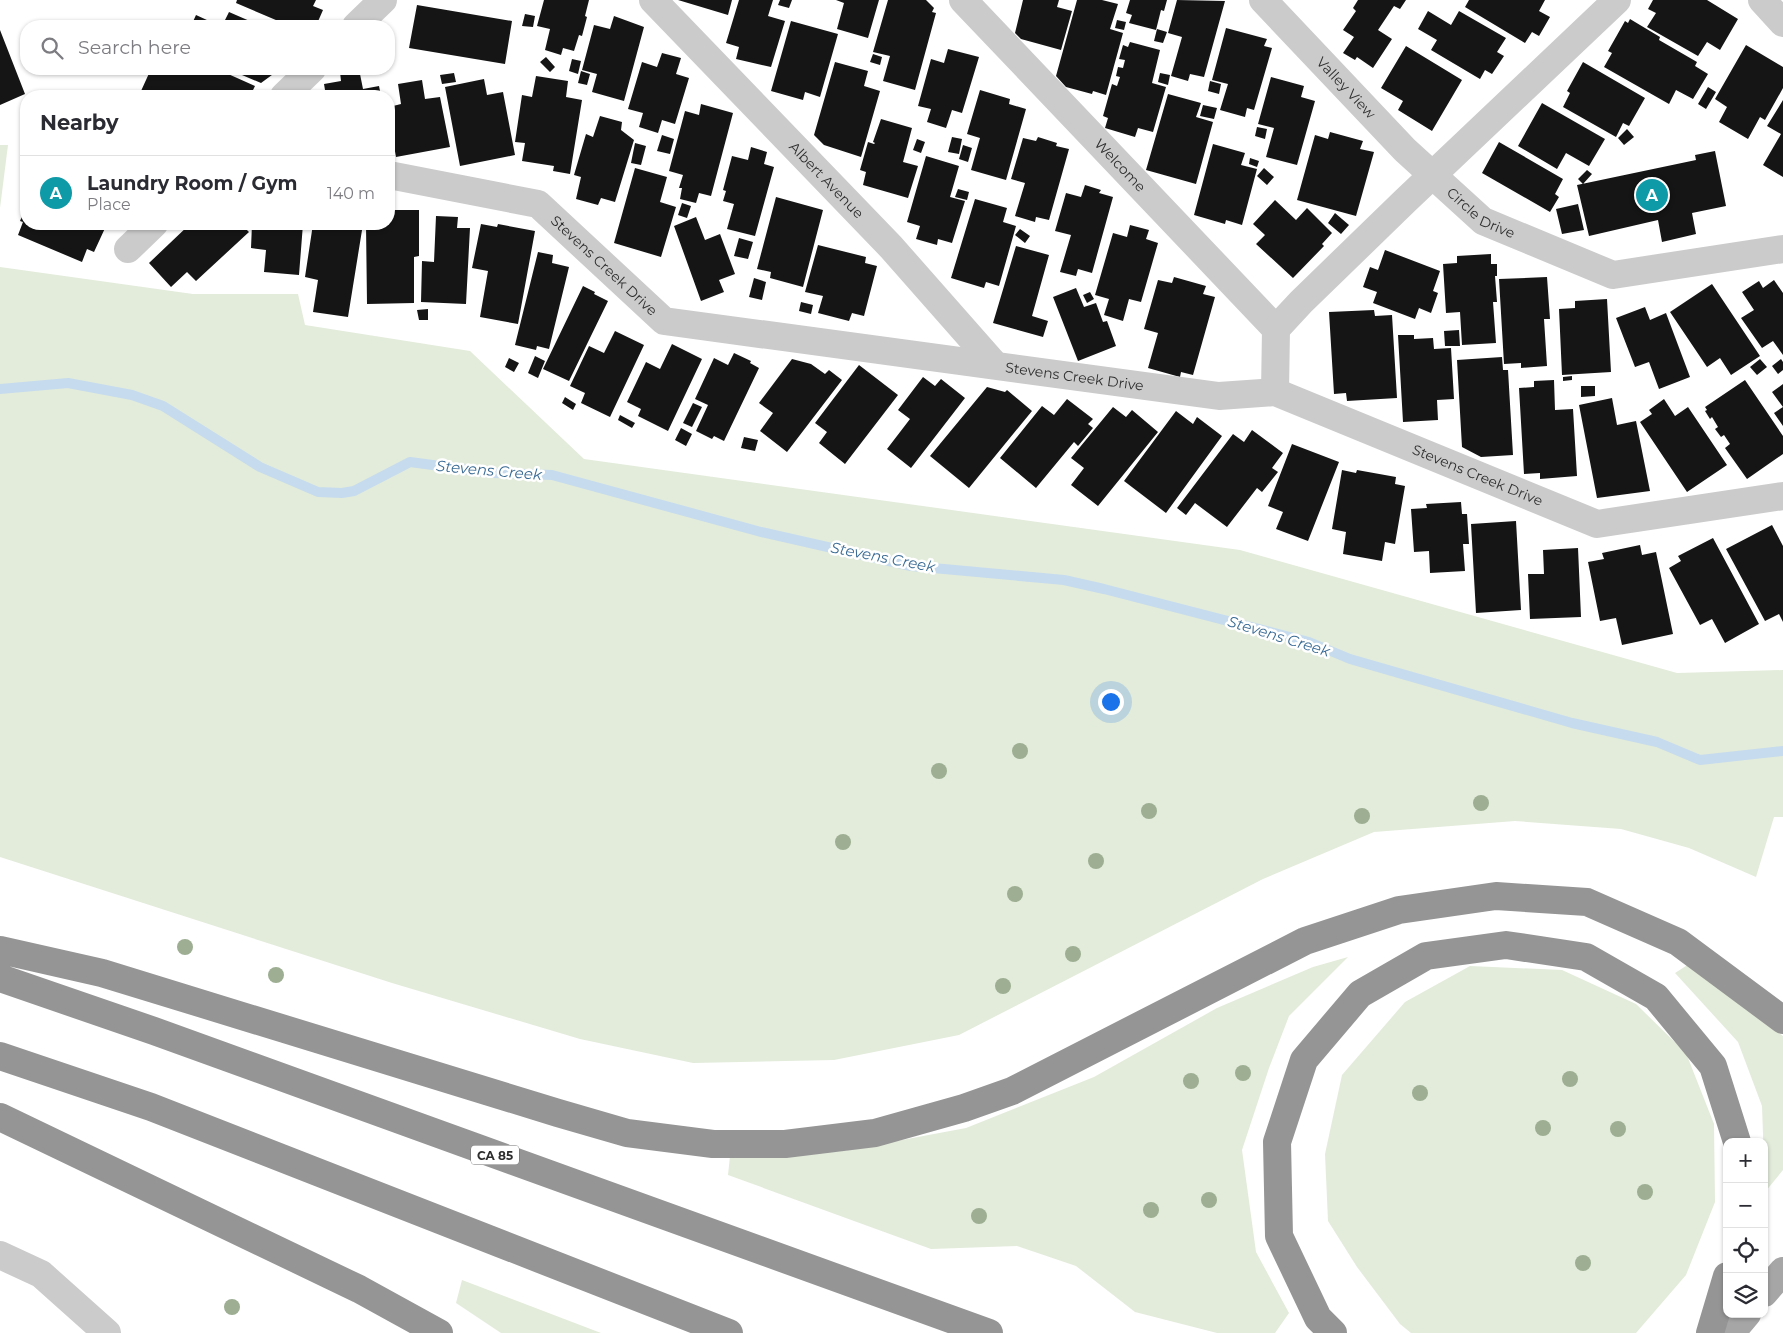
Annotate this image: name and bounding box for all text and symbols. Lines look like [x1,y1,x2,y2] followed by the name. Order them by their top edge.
[20,20,395,75] search box
[38,34,66,62] icon: search
[78,36,191,59] text: Search here
[1313,53,1380,123] street label: Valley View
[40,110,119,135] text: Nearby
[1091,135,1150,196] street label: Welcome
[785,138,868,222] street label: Albert Avenue
[87,172,298,195] text: Laundry Room / Gym
[1636,176,1668,214] pin: A
[1443,183,1518,242] street label: Circle Drive
[50,184,62,203] text: A
[327,184,375,203] text: 140 m
[87,195,131,214] text: Place
[547,211,661,319] street label: Stevens Creek Drive
[1004,358,1145,395] street label: Stevens Creek Drive
[1410,440,1546,510] street label: Stevens Creek Drive
[435,456,544,484] water label: Stevens Creek
[829,538,938,577] water label: Stevens Creek
[1226,611,1333,661] water label: Stevens Creek
[1098,689,1124,715] your location
[1723,1138,1768,1318] map controls
[1723,1138,1768,1183] button: +
[471,1146,519,1164] road number: CA 85
[1723,1183,1768,1228] button: −
[1723,1228,1768,1273] button: locate
[1723,1273,1768,1318] button: layers

